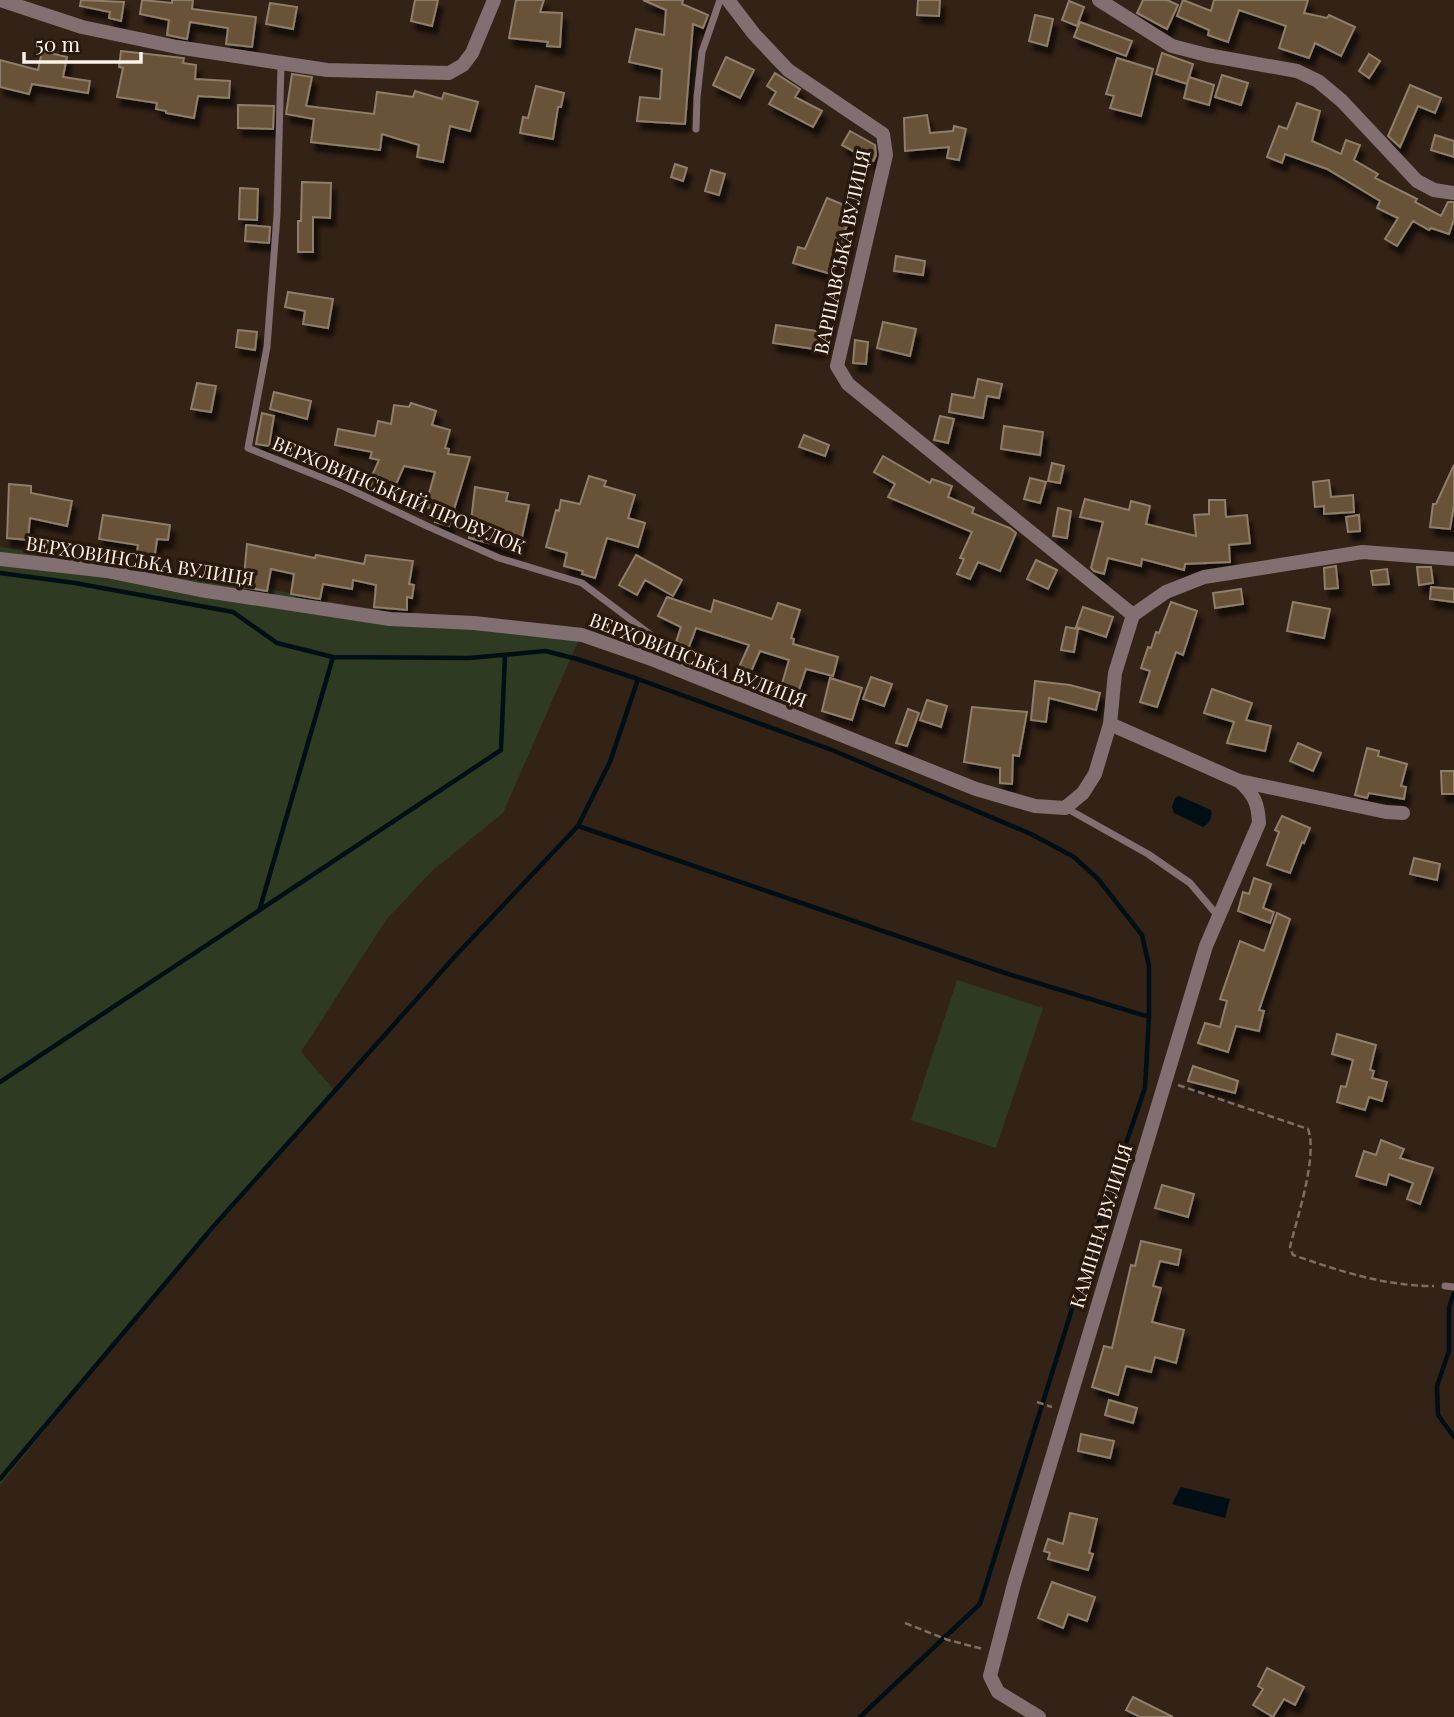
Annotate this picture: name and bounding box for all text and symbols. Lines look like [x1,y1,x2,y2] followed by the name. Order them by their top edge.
[24,21,142,65] scale bar
[35,29,81,57] text: 50 m
[807,147,875,357] street label: ВАРШАВСЬКА ВУЛИЦЯ
[269,429,530,559] street label: ВЕРХОВИНСЬКИЙ ПРОВУЛОК
[24,529,256,591] street label: ВЕРХОВИНСЬКА ВУЛИЦЯ
[586,606,811,713] street label: ВЕРХОВИНСЬКА ВУЛИЦЯ
[1063,1140,1137,1311] street label: КАМІННА ВУЛИЦЯ

